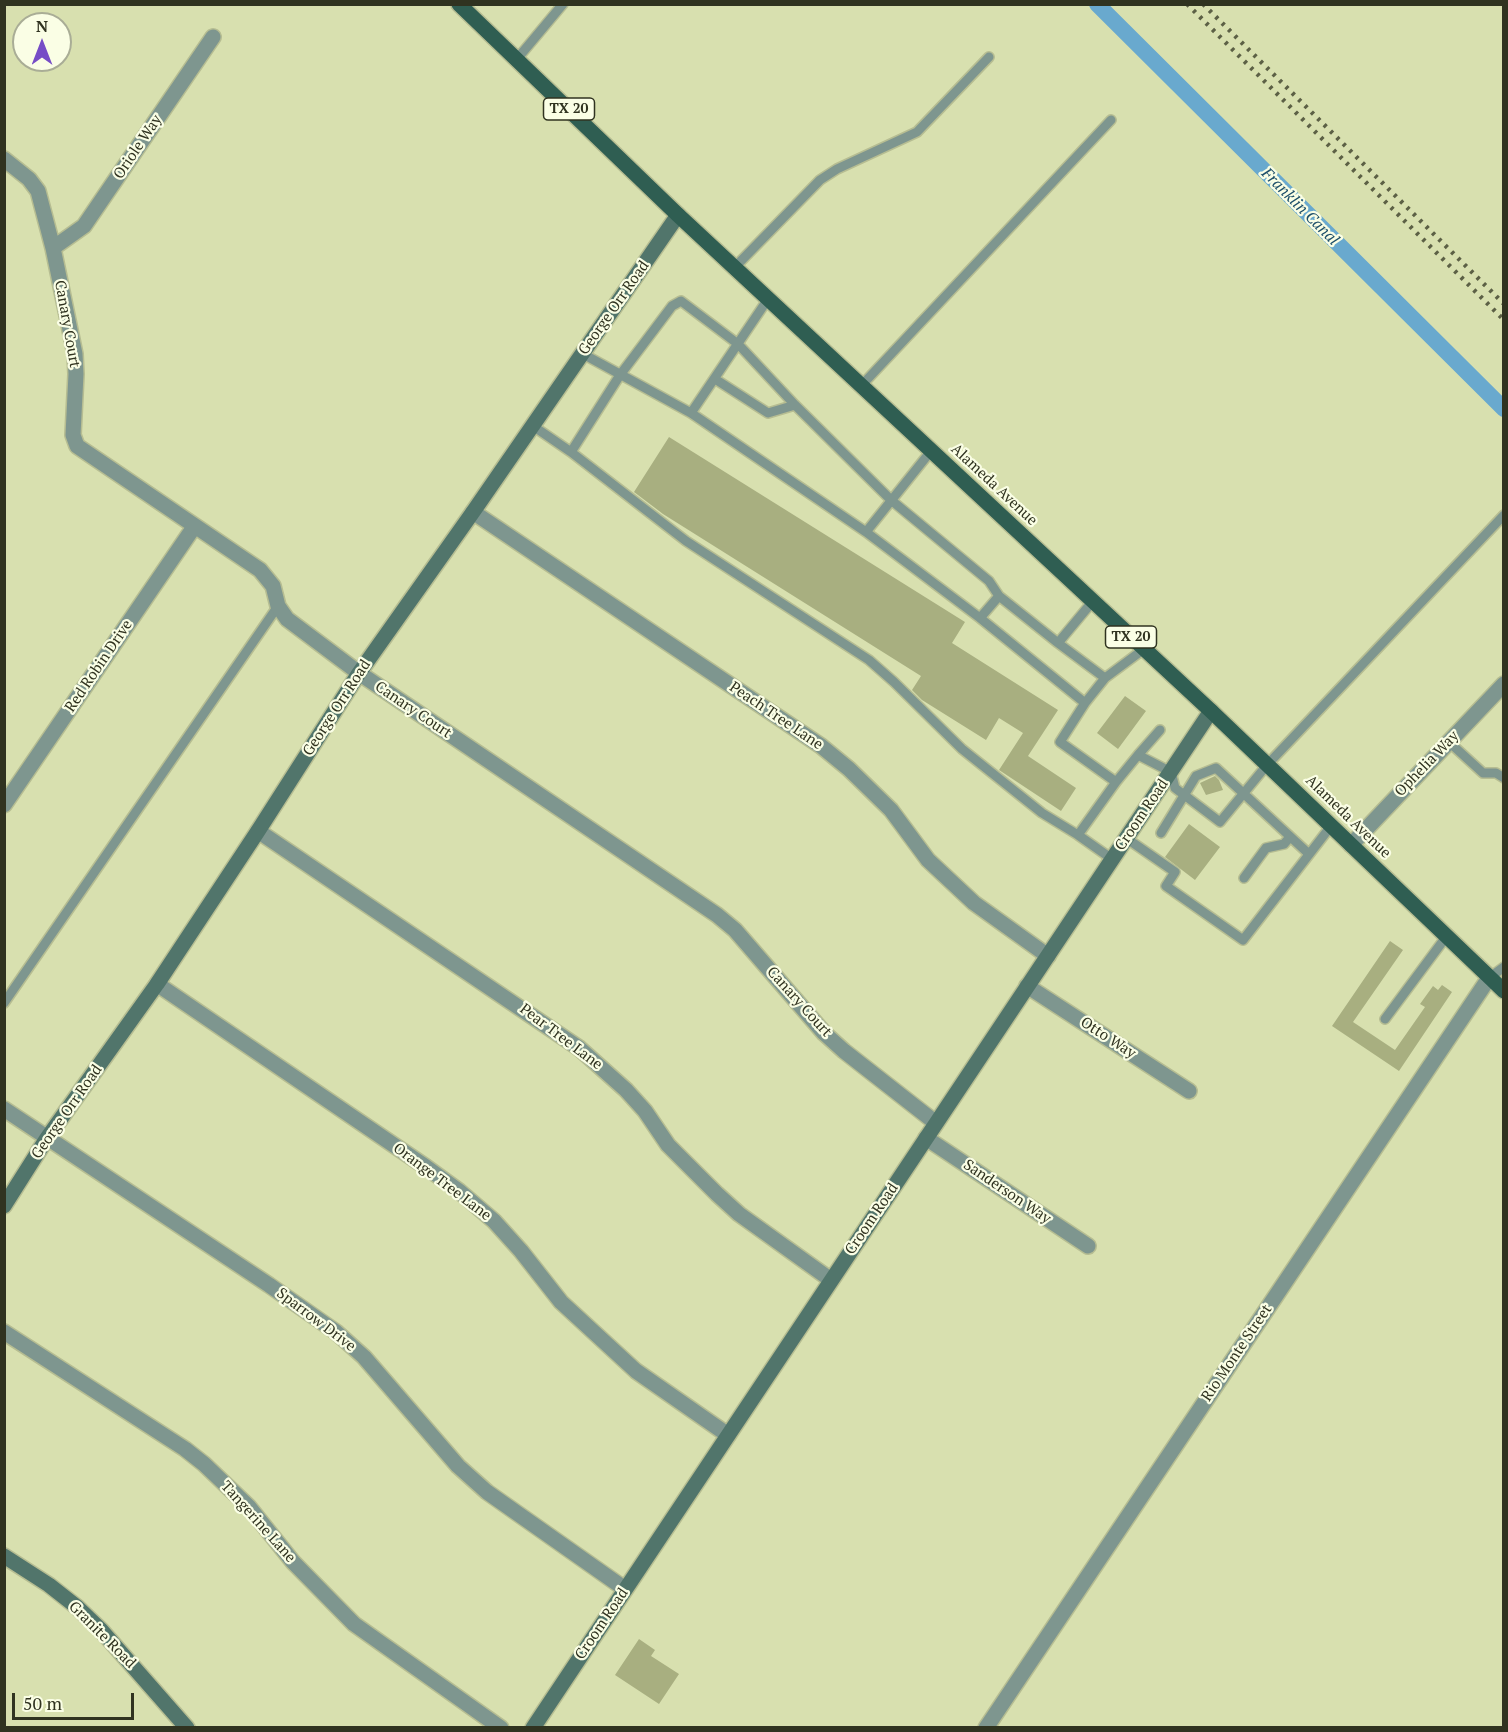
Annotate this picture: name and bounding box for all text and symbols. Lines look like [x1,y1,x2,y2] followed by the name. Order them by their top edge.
[12,12,72,72] north arrow
[36,15,48,37] text: N
[544,98,594,120] road number: TX 20
[110,111,166,183] street label: Oriole Way
[1257,164,1343,250] water label: Franklin Canal
[575,257,653,359] street label: George Orr Road
[50,279,84,369] street label: Canary Court
[947,440,1041,530] street label: Alameda Avenue
[62,616,136,716] street label: Red Robin Drive
[1106,626,1156,648] road number: TX 20
[299,657,375,759] street label: George Orr Road
[371,678,455,742] street label: Canary Court
[726,678,826,754] street label: Peach Tree Lane
[1391,727,1463,801] street label: Ophelia Way
[1302,772,1394,862] street label: Alameda Avenue
[1112,776,1172,854] street label: Croom Road
[763,963,835,1041] street label: Canary Court
[516,1000,606,1074] street label: Pear Tree Lane
[1077,1013,1139,1063] street label: Otto Way
[28,1061,106,1163] street label: George Orr Road
[389,1139,495,1225] street label: Orange Tree Lane
[960,1156,1054,1228] street label: Sanderson Way
[842,1180,902,1258] street label: Croom Road
[273,1285,359,1355] street label: Sparrow Drive
[1198,1301,1276,1405] street label: Rio Monte Street
[217,1478,299,1566] street label: Tangerine Lane
[572,1585,632,1663] street label: Croom Road
[65,1598,139,1672] street label: Granite Road
[15,1681,136,1719] scale bar
[23,1691,62,1715] text: 50 m

